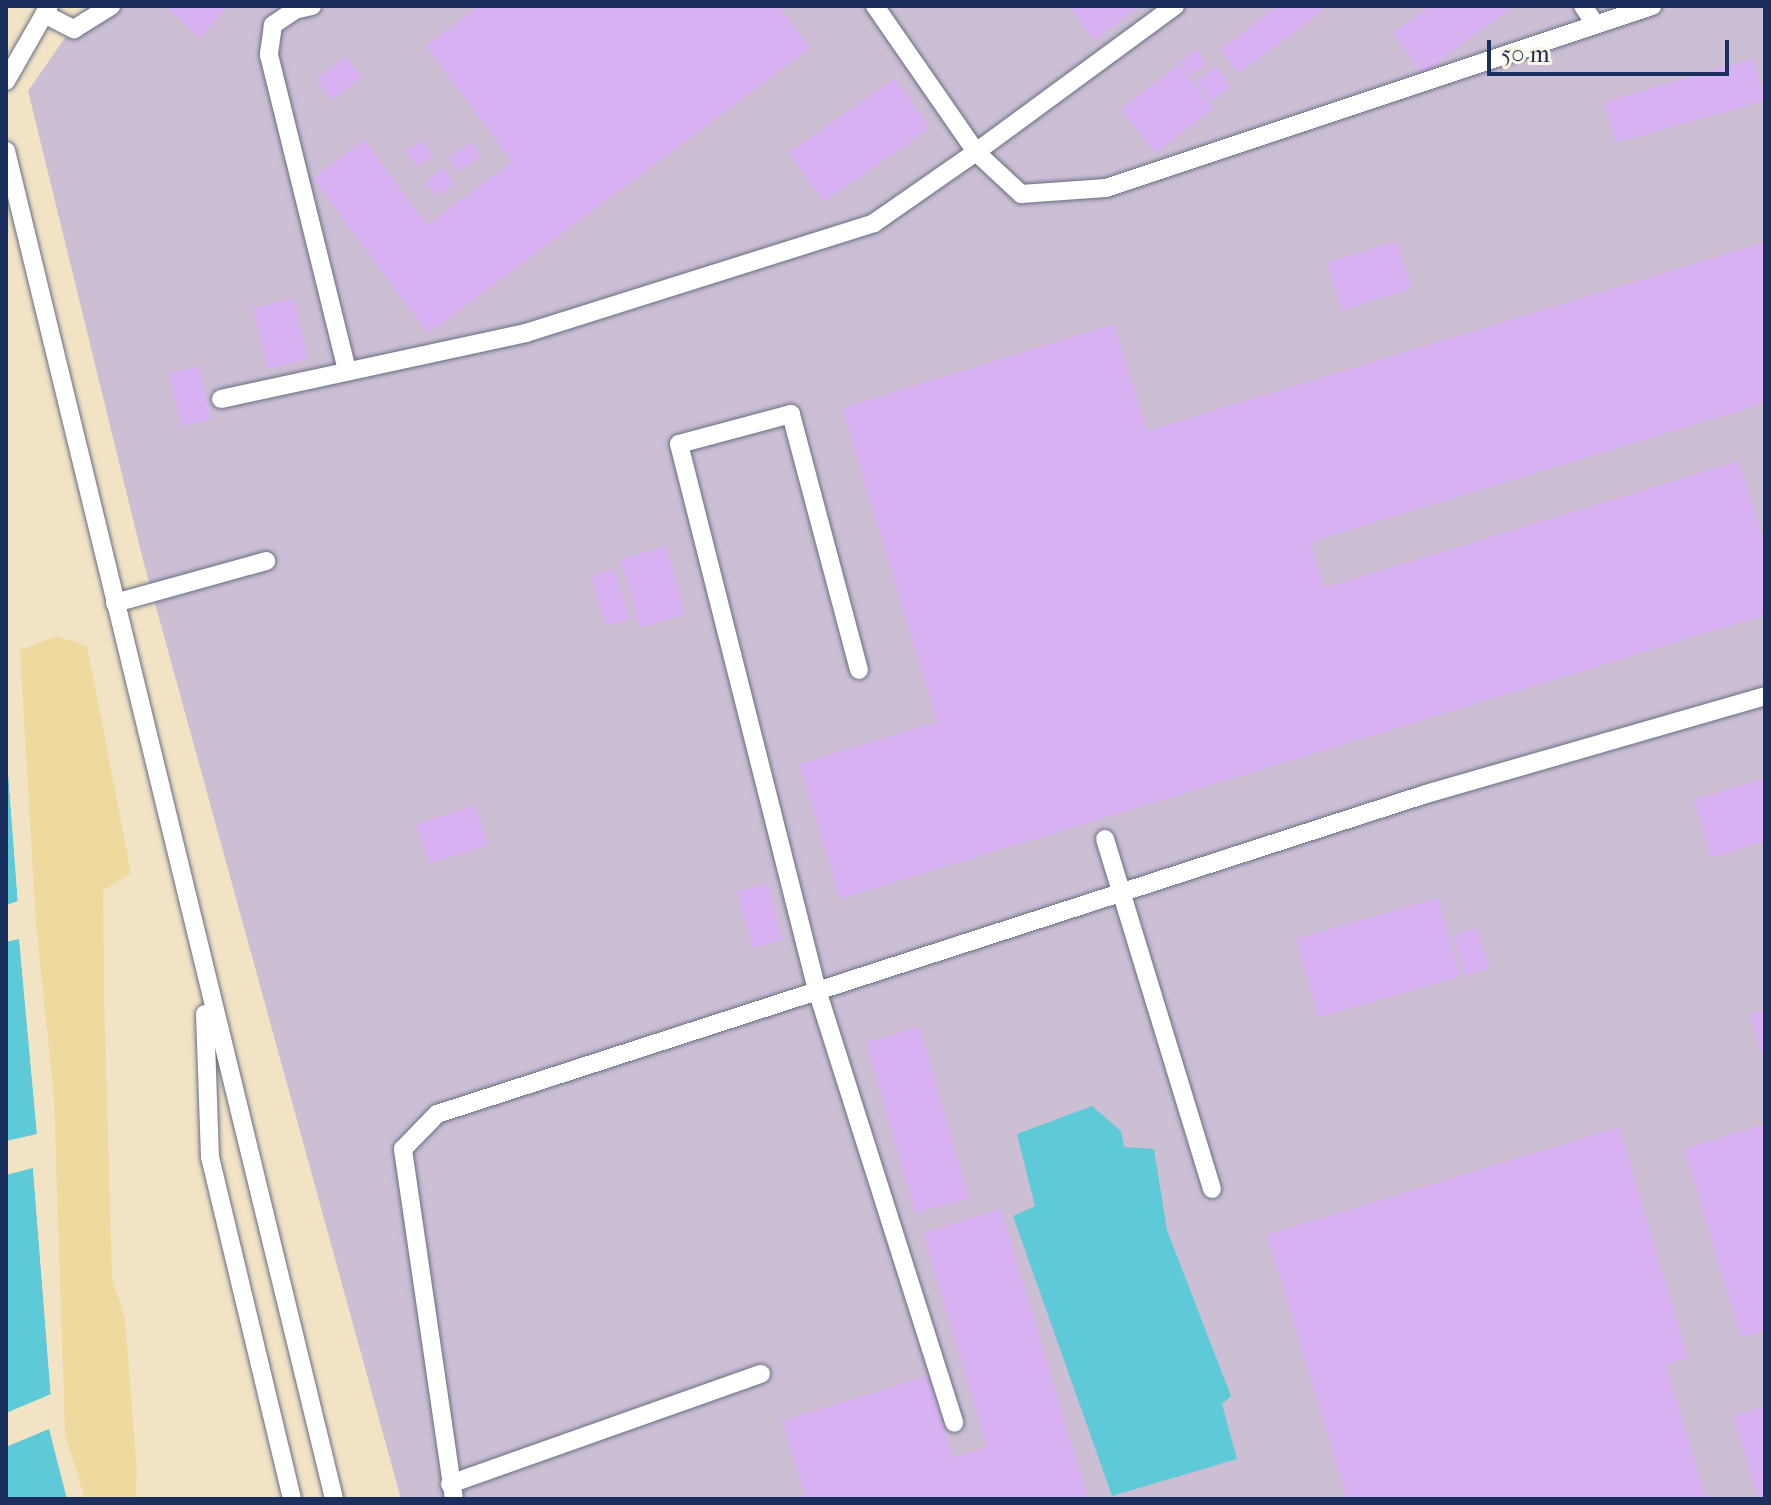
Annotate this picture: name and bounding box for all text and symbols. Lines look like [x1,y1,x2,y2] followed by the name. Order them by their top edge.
[1491,24,1733,74] scale bar
[1501,40,1550,68] text: 50 m

